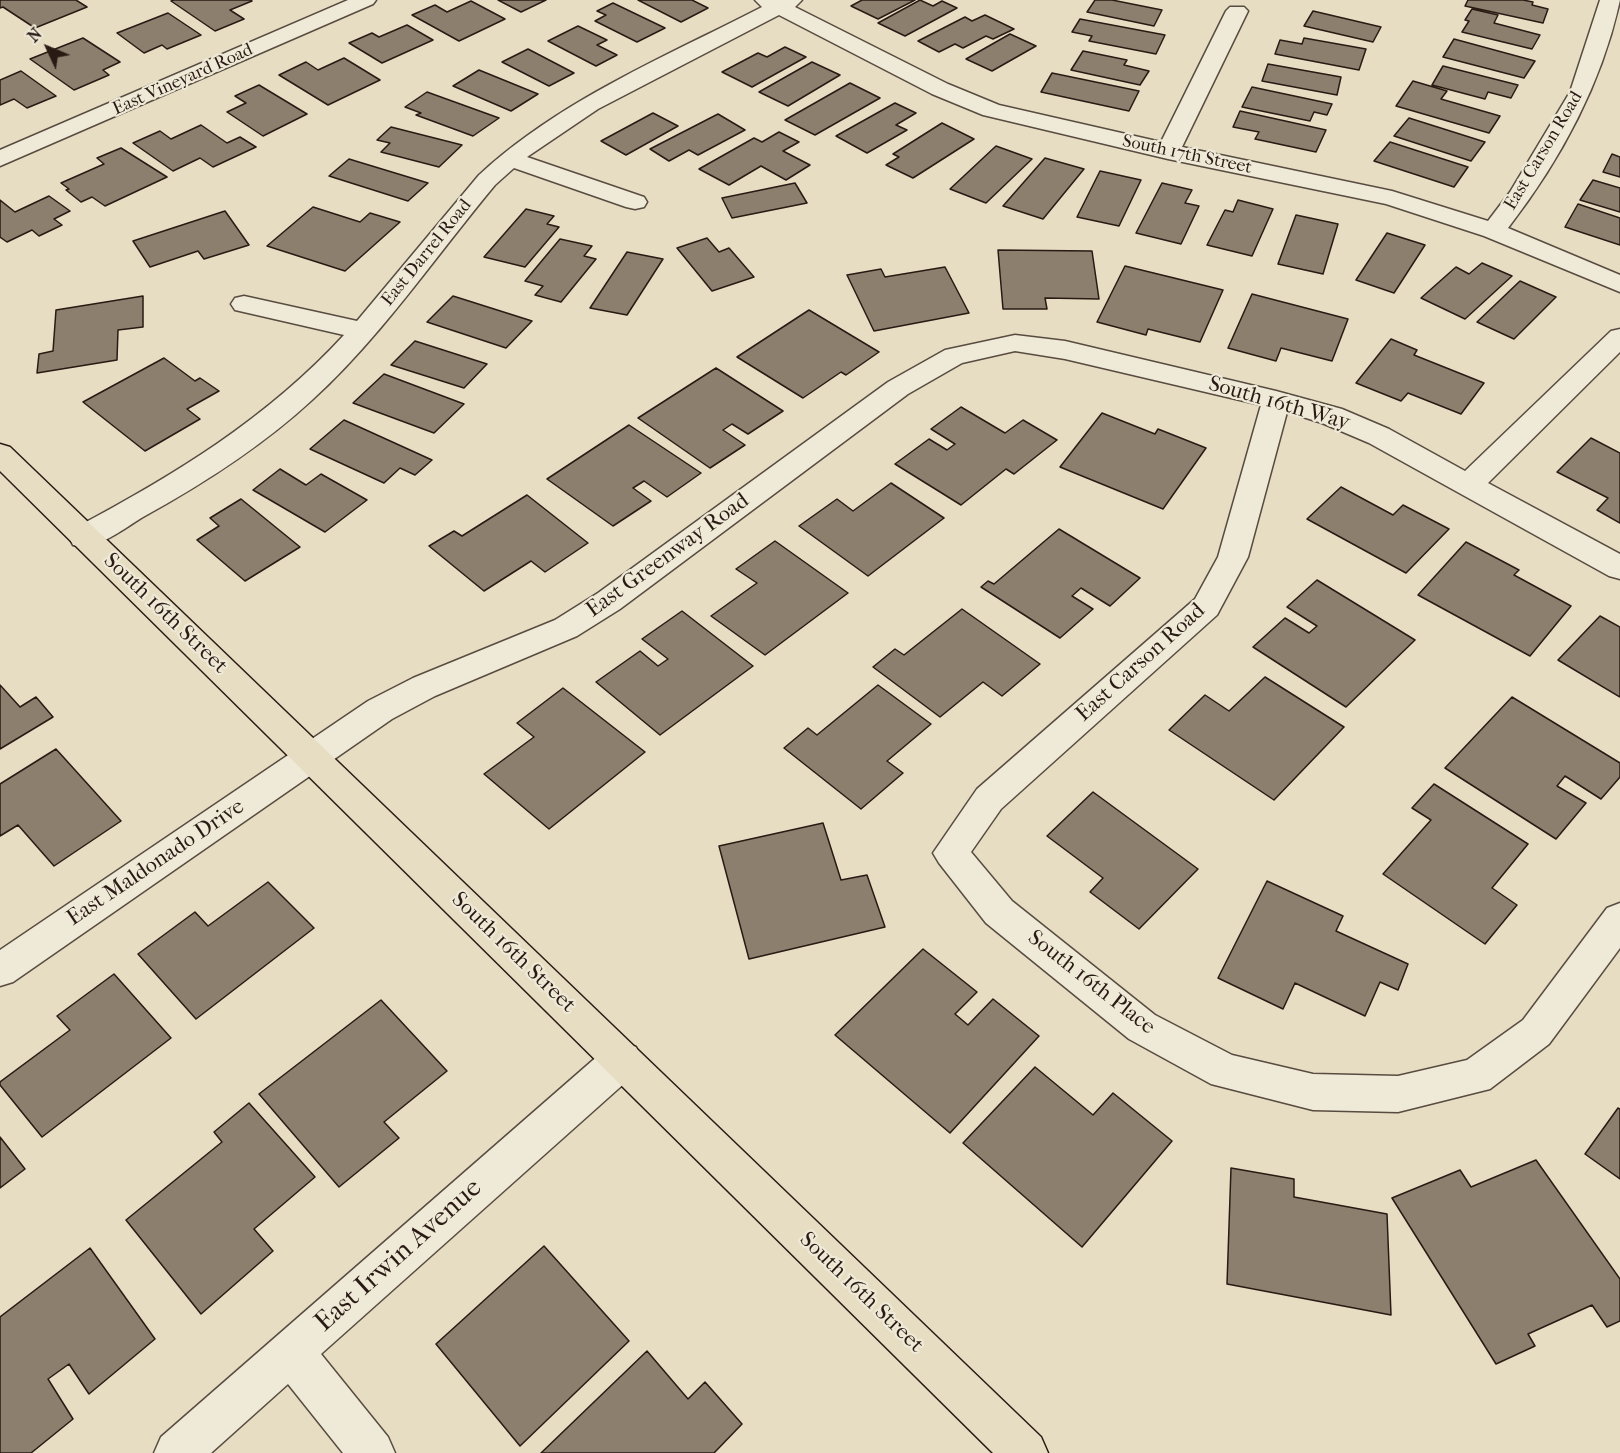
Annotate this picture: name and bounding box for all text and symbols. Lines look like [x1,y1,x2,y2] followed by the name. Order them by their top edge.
[18,18,78,78] north arrow
[24,24,46,46] text: N
[110,39,256,121] street label: East Vineyard Road
[1500,88,1588,214] street label: East Carson Road
[1120,131,1254,179] street label: South 17th Street
[377,195,477,311] street label: East Darrel Road
[1205,371,1353,437] street label: South 16th Way
[582,488,754,624] street label: East Greenway Road
[97,548,233,680] street label: South 16th Street
[1071,598,1211,728] street label: East Carson Road
[62,794,250,932] street label: East Maldonado Drive
[445,887,581,1019] street label: South 16th Street
[1022,925,1160,1041] street label: South 16th Place
[309,1173,489,1339] street label: East Irwin Avenue
[793,1227,929,1359] street label: South 16th Street

